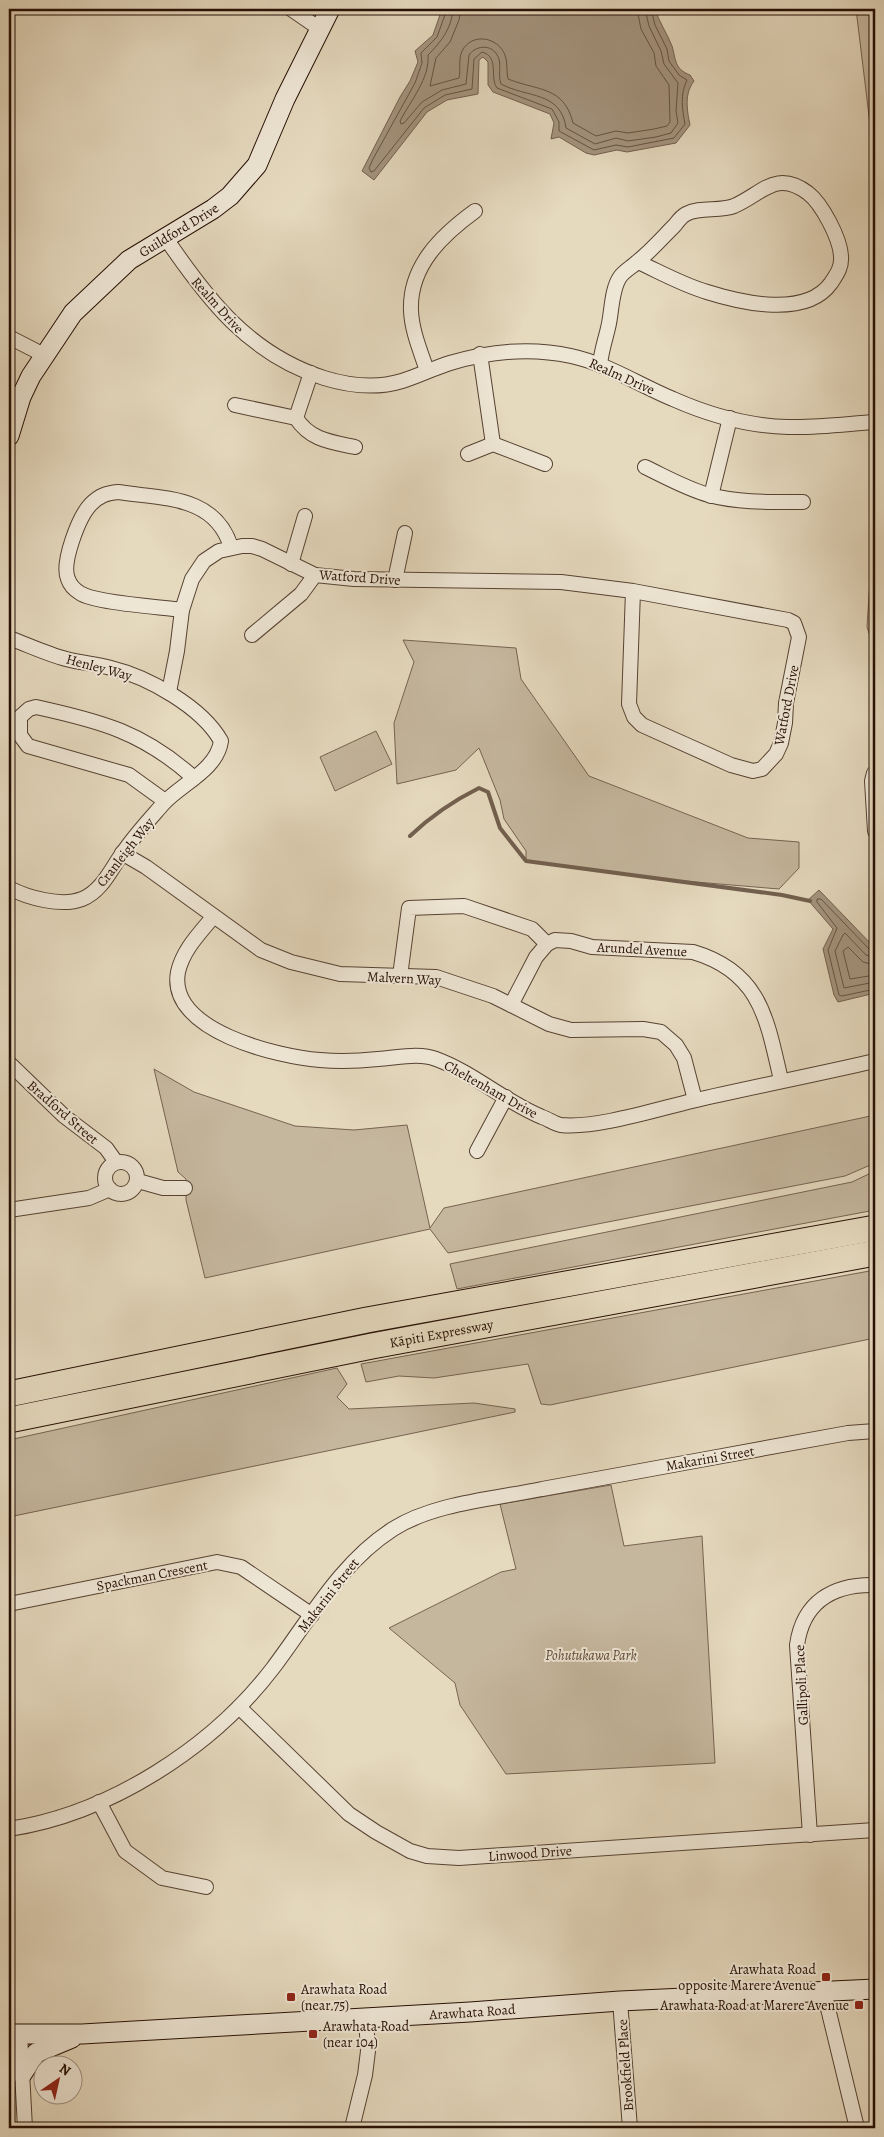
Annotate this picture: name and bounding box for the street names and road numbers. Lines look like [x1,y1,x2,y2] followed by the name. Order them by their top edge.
[136,199,223,262] street label: Guildford Drive
[187,273,248,338] street label: Realm Drive
[586,354,658,399] street label: Realm Drive
[318,565,401,590] street label: Watford Drive
[64,650,135,686] street label: Henley Way
[769,663,804,748] street label: Watford Drive
[92,813,159,891] street label: Cranleigh Way
[595,938,688,961] street label: Arundel Avenue
[366,967,442,990] street label: Malvern Way
[441,1056,541,1123] street label: Cheltenham Drive
[23,1076,103,1149] street label: Bradford Street
[388,1315,496,1353] street label: Kāpiti Expressway
[664,1441,756,1476] street label: Makarini Street
[293,1554,364,1636] street label: Makarini Street
[95,1555,210,1596] street label: Spackman Crescent
[790,1644,813,1726] street label: Gallipoli Place
[488,1841,572,1866] street label: Linwood Drive
[428,2000,517,2024] street label: Arawhata Road
[613,2018,638,2112] street label: Brookfield Place

